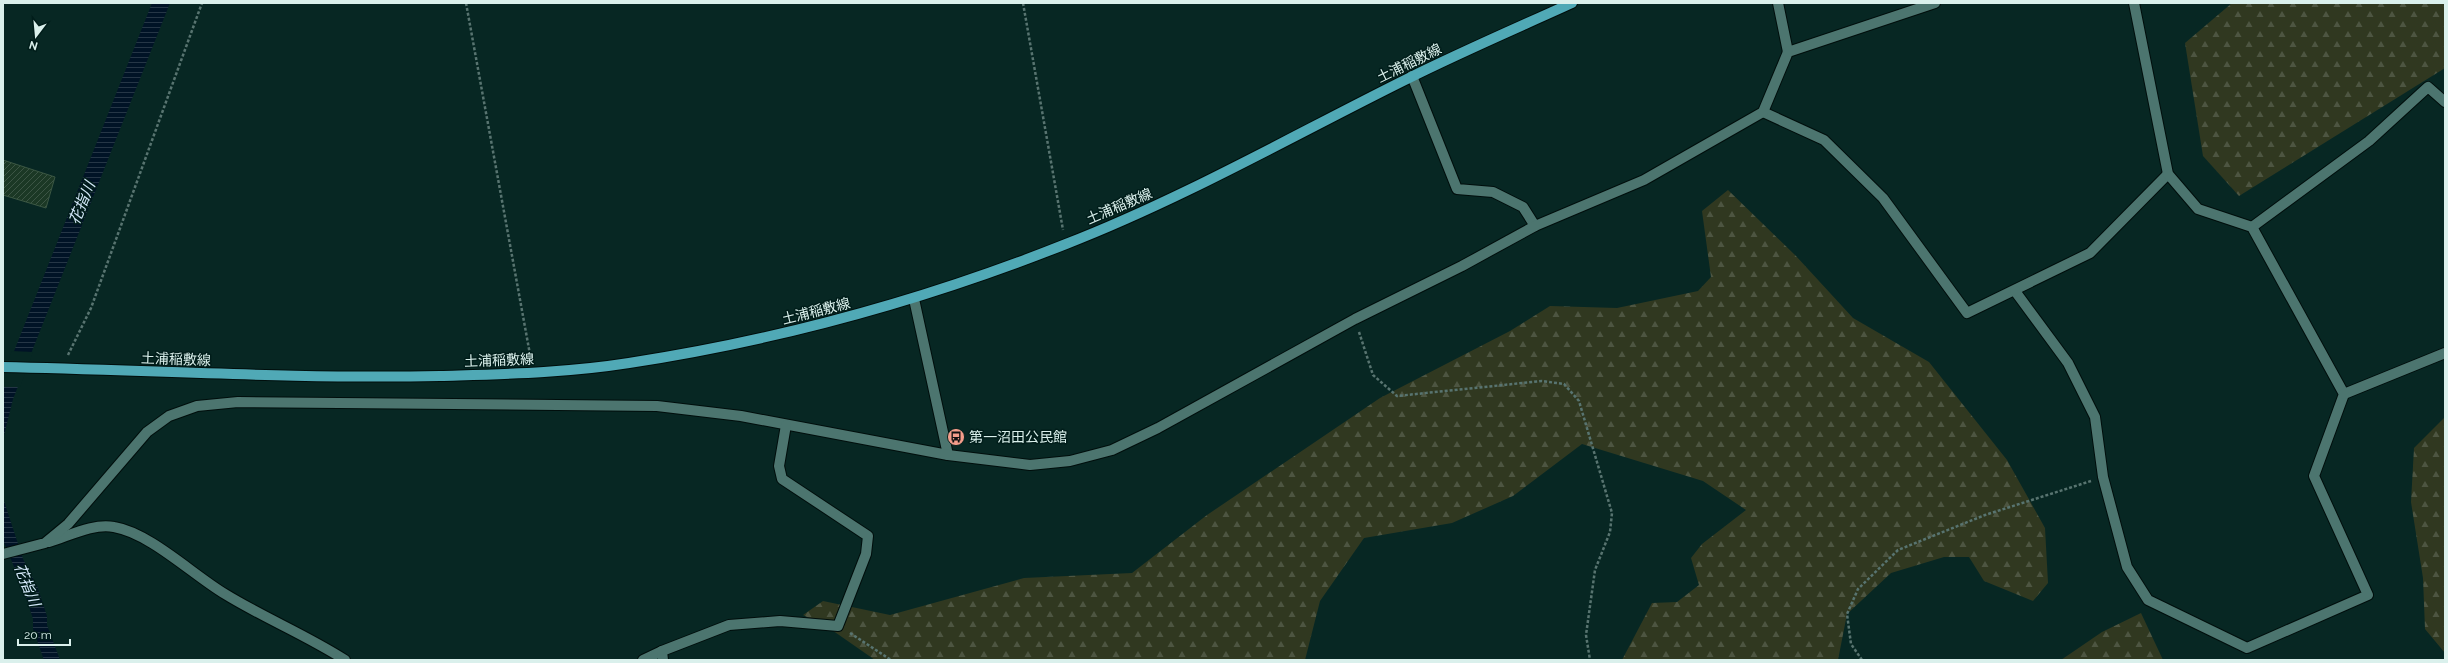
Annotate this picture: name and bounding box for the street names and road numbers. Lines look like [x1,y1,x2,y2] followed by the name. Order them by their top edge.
[1374,40,1444,86] street label: 土浦稲敷線
[1084,185,1154,227] street label: 土浦稲敷線
[780,295,852,327] street label: 土浦稲敷線
[141,350,211,368] street label: 土浦稲敷線
[464,351,534,369] street label: 土浦稲敷線

